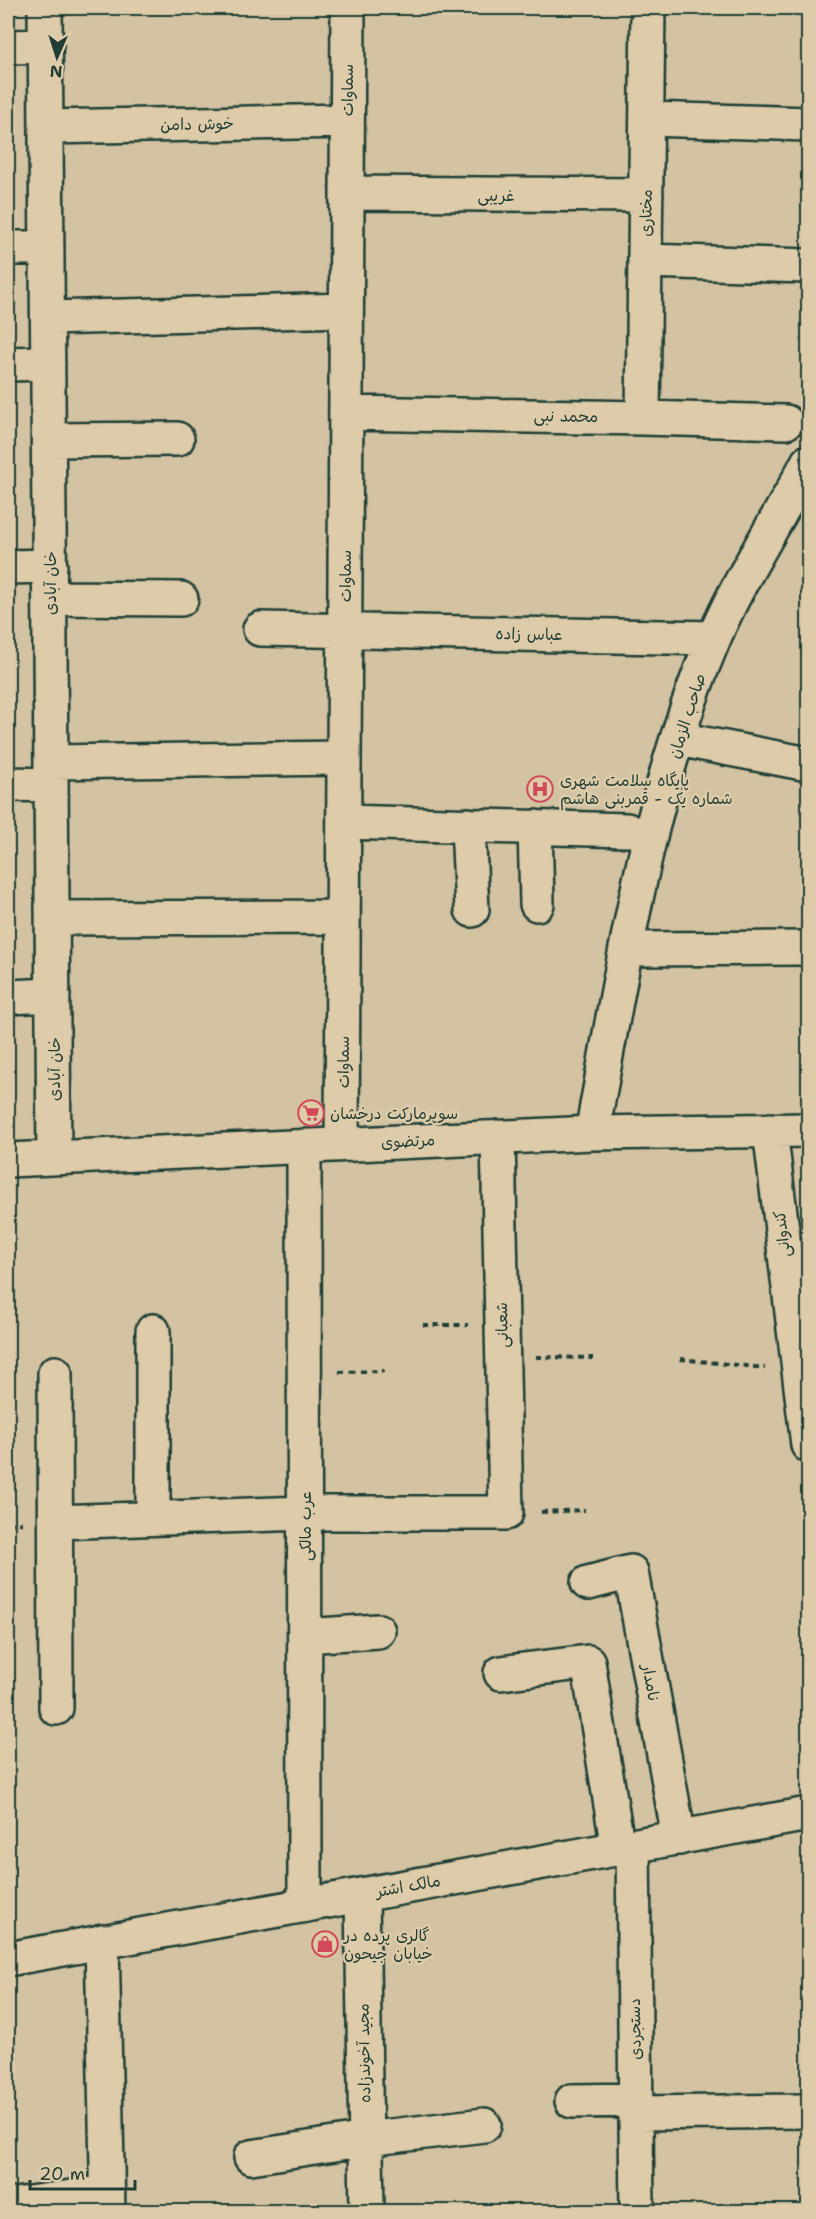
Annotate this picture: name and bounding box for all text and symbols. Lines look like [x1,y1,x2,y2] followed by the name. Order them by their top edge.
[27,27,87,87] north arrow
[49,61,63,82] text: N
[337,64,358,116] street label: سماوات
[160,113,234,135] street label: خوش دامن
[478,185,514,206] street label: غریبی
[635,189,657,237] street label: مختاری
[534,405,598,427] street label: محمد نبی
[335,550,356,602] street label: سماوات
[40,551,61,615] street label: خان آبادی
[495,623,563,645] street label: عباس زاده
[663,671,711,761] street label: صاحب الزمان
[560,770,733,811] place label: پایگاه سلامت شهری شماره یک - قمربنی هاشم
[525,774,555,804] hospital icon: پایگاه سلامت شهری شماره یک - قمربنی هاشم
[333,1036,354,1088] street label: سماوات
[44,1037,65,1101] street label: خان آبادی
[296,1098,326,1128] supermarket icon: سوپرمارکت درخشان
[330,1103,458,1124] place label: سوپرمارکت درخشان
[381,1129,435,1153] street label: مرتضوی
[769,1209,795,1259] street label: کندوانی
[491,1302,513,1348] street label: شعبانی
[295,1491,316,1561] street label: عرب مالکی
[637,1661,665,1703] street label: نامدار
[372,1870,442,1902] street label: مالک اشتر
[342,1925,433,1964] place label: گالری پرده در خیابان جیحون
[310,1929,340,1959] shop icon: گالری پرده در خیابان جیحون
[624,1998,646,2060] street label: دستجردی
[353,2003,375,2103] street label: مجید آخوندزاده
[30,2153,135,2191] scale bar
[39,2162,85,2186] text: 20 m

